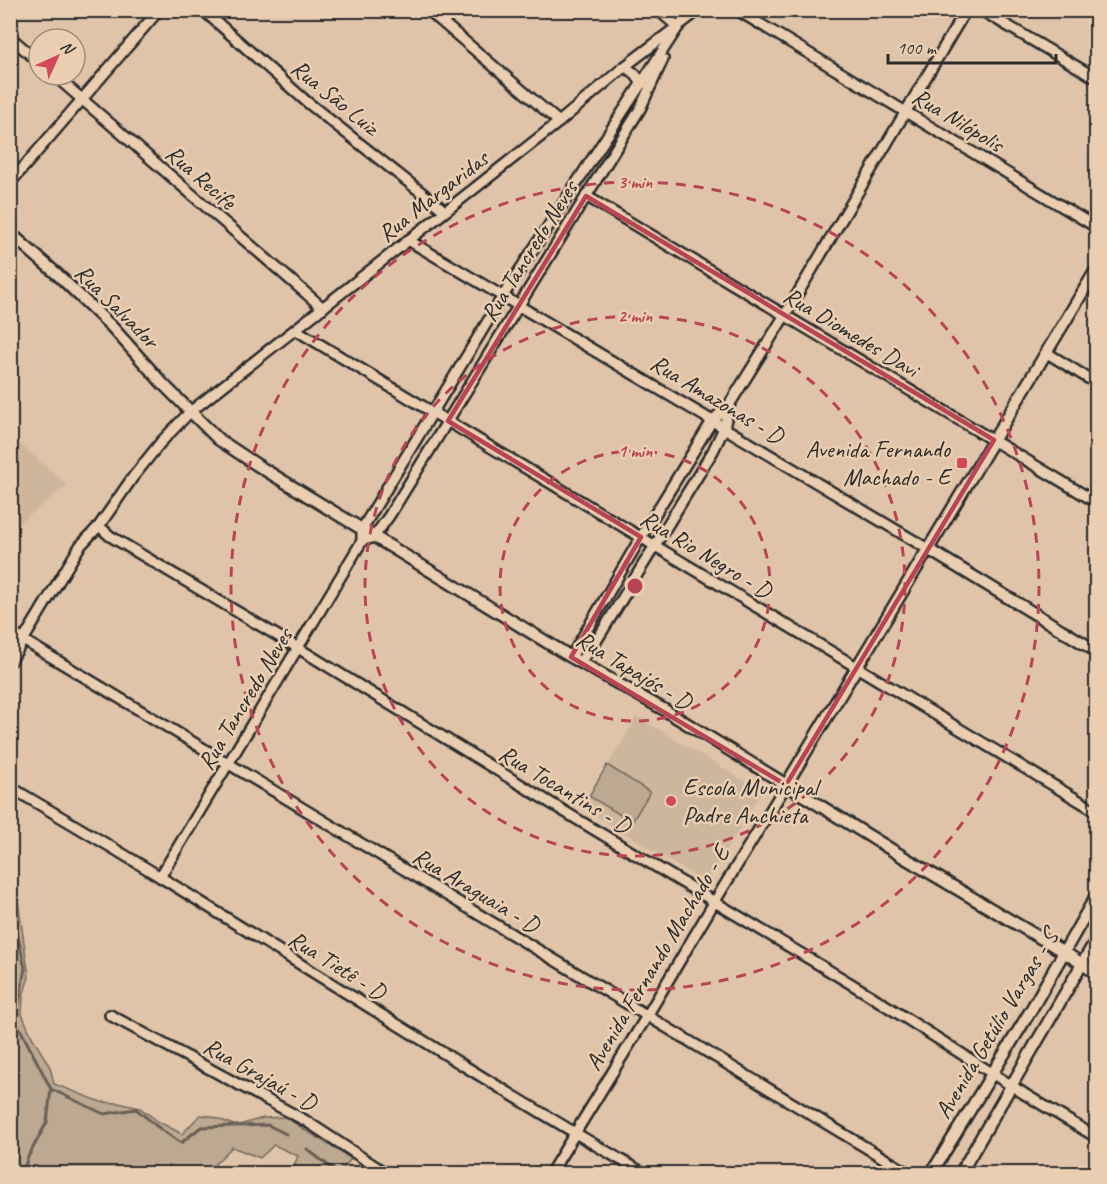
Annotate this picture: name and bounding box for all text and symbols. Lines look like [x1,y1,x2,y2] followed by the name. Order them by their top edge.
[27,27,87,87] north arrow
[888,27,1056,65] scale bar
[56,37,80,60] text: N
[897,37,938,59] text: 100 m
[285,53,387,143] street label: Rua São Luiz
[907,81,1011,160] street label: Rua Nilópolis
[159,138,244,217] street label: Rua Recife
[372,142,496,248] street label: Rua Margaridas
[618,171,653,193] text: 3 min
[474,174,585,327] street label: Rua Tancredo Neves
[69,258,167,356] street label: Rua Salvador
[778,280,926,385] street label: Rua Diomedes Davi
[618,305,653,327] text: 2 min
[645,348,791,452] street label: Rua Amazonas - D
[806,434,953,492] place label: Avenida Fernando Machado - E
[618,440,653,462] text: 1 min
[955,456,969,470] marker: Avenida Fernando Machado - E
[635,503,779,606] street label: Rua Rio Negro - D
[625,576,645,596] centre of rings
[191,621,300,775] street label: Rua Tancredo Neves
[571,624,699,717] street label: Rua Tapajós - D
[494,738,638,841] street label: Rua Tocantins - D
[683,772,822,830] place label: Escola Municipal Padre Anchieta
[664,794,678,808] marker: Escola Municipal Padre Anchieta
[578,837,738,1076] street label: Avenida Fernando Machado - E
[407,841,546,941] street label: Rua Araguaia - D
[928,920,1066,1124] street label: Avenida Getúlio Vargas - S
[283,923,393,1008] street label: Rua Tietê - D
[198,1031,324,1118] street label: Rua Grajaú - D

